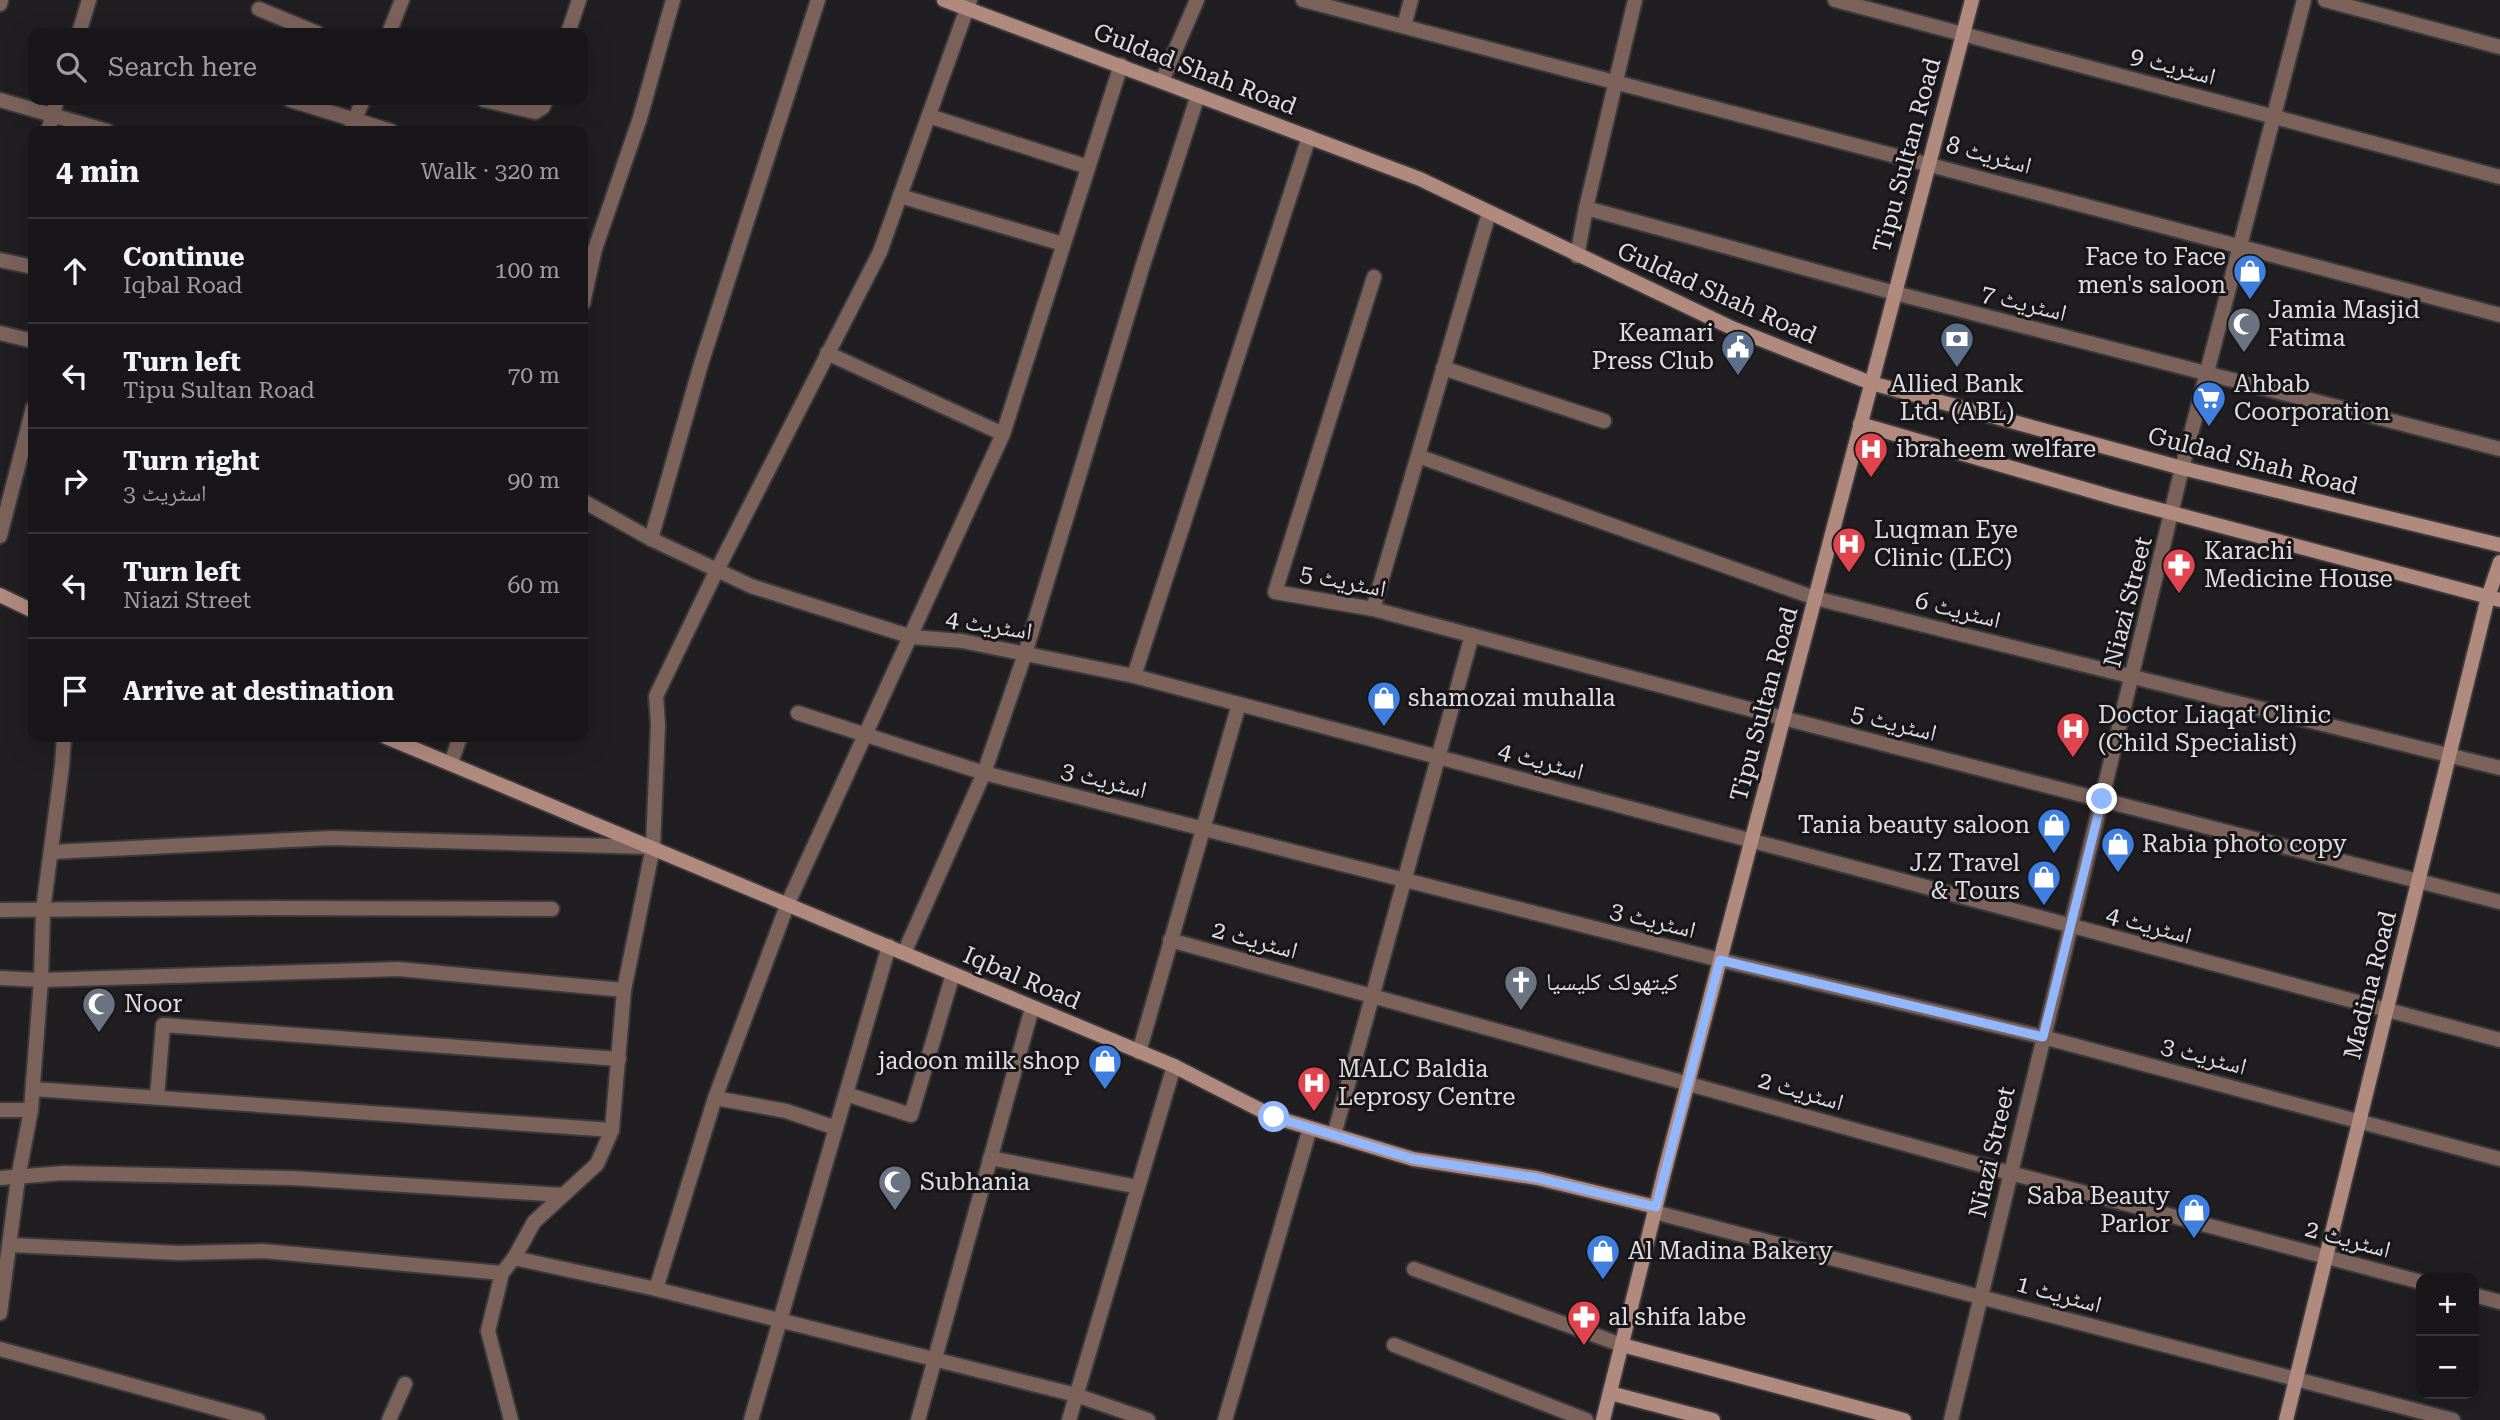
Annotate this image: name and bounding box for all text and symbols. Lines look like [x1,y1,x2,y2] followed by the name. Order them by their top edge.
[1089,17,1301,121] street label: Guldad Shah Road
[28,28,588,105] search box
[2127,41,2219,91] street label: اسٹریٹ 9
[52,48,90,86] icon: search
[108,52,257,82] text: Search here
[1868,55,1946,255] street label: Tipu Sultan Road
[1943,130,2035,180] street label: اسٹریٹ 8
[56,154,139,189] text: 4 min
[421,158,560,185] text: Walk · 320 m
[1613,236,1821,350] street label: Guldad Shah Road
[123,242,245,272] text: Continue
[2078,243,2226,299] place label: Face to Face men's saloon
[56,252,94,290] icon: ahead
[2231,252,2269,301] shop icon: Face to Face men's saloon
[495,257,560,284] text: 100 m
[123,272,243,299] text: Iqbal Road
[1978,279,2070,327] street label: اسٹریٹ 7
[2268,296,2420,352] place label: Jamia Masjid Fatima
[2225,305,2263,354] mosque icon: Jamia Masjid Fatima
[1592,319,1714,375] place label: Keamari Press Club
[1938,320,1976,369] bank icon: Allied Bank Ltd. (ABL)
[1719,328,1757,377] public building icon: Keamari Press Club
[123,347,241,377] text: Turn left
[56,357,94,395] icon: left
[507,362,560,389] text: 70 m
[1890,370,2024,426] place label: Allied Bank Ltd. (ABL)
[2234,370,2390,426] place label: Ahbab Coorporation
[123,377,315,404] text: Tipu Sultan Road
[2190,379,2228,428] supermarket icon: Ahbab Coorporation
[2145,421,2361,501] street label: Guldad Shah Road
[1852,430,1890,479] hospital icon: ibraheem welfare
[1896,435,2096,463] place label: ibraheem welfare
[123,446,259,476] text: Turn right
[56,462,94,500] icon: right
[507,467,560,494] text: 90 m
[123,480,207,507] text: اسٹریٹ 3
[1874,516,2018,572] place label: Luqman Eye Clinic (LEC)
[1830,525,1868,574] hospital icon: Luqman Eye Clinic (LEC)
[2098,534,2158,670] street label: Niazi Street
[2204,537,2393,593] place label: Karachi Medicine House
[2160,546,2198,595] pharmacy icon: Karachi Medicine House
[123,557,241,587] text: Turn left
[1298,559,1388,603] street label: اسٹریٹ 5
[56,567,94,605] icon: left
[507,572,560,599] text: 60 m
[1912,586,2004,634] street label: اسٹریٹ 6
[123,587,251,614] text: Niazi Street
[944,604,1034,646] street label: اسٹریٹ 4
[1725,604,1803,804] street label: Tipu Sultan Road
[56,672,94,710] icon: arrive
[123,676,394,706] text: Arrive at destination
[1365,679,1403,728] shop icon: shamozai muhalla
[1408,684,1616,712] place label: shamozai muhalla
[1848,699,1940,747] street label: اسٹریٹ 5
[2098,701,2331,757] place label: Doctor Liaqat Clinic (Child Specialist)
[2054,710,2092,759] hospital icon: Doctor Liaqat Clinic (Child Specialist)
[1495,736,1587,786] street label: اسٹریٹ 4
[1058,756,1150,804] street label: اسٹریٹ 3
[2086,783,2117,814] route end
[2035,806,2073,855] shop icon: Tania beauty saloon
[1798,811,2030,839] place label: Tania beauty saloon
[2099,825,2137,874] shop icon: Rabia photo copy
[2142,830,2347,858] place label: Rabia photo copy
[1910,849,2020,905] place label: J.Z Travel & Tours
[2025,858,2063,907] shop icon: J.Z Travel & Tours
[1607,896,1699,944] street label: اسٹریٹ 3
[2103,900,2195,950] street label: اسٹریٹ 4
[2338,908,2402,1062] street label: Madina Road
[1209,915,1301,965] street label: اسٹریٹ 2
[959,941,1085,1015] street label: Iqbal Road
[1502,963,1540,1012] church icon: کیتھولک کلیسیا
[1546,968,1679,996] place label: کیتھولک کلیسیا
[80,985,118,1034] mosque icon: Noor
[124,990,182,1018] place label: Noor
[2158,1031,2250,1081] street label: اسٹریٹ 3
[1086,1042,1124,1091] shop icon: jadoon milk shop
[876,1047,1080,1075] place label: jadoon milk shop
[1338,1055,1515,1111] place label: MALC Baldia Leprosy Centre
[1295,1064,1333,1113] hospital icon: MALC Baldia Leprosy Centre
[1755,1066,1847,1116] street label: اسٹریٹ 2
[1963,1084,2021,1220] street label: Niazi Street
[1258,1101,1289,1132] route start
[876,1163,914,1212] mosque icon: Subhania
[920,1168,1030,1196] place label: Subhania
[2027,1182,2171,1238] place label: Saba Beauty Parlor
[2175,1191,2213,1240] shop icon: Saba Beauty Parlor
[2302,1214,2394,1264] street label: اسٹریٹ 2
[1584,1232,1622,1281] shop icon: Al Madina Bakery
[1628,1237,1834,1265] place label: Al Madina Bakery
[2013,1269,2105,1319] street label: اسٹریٹ 1
[2416,1273,2479,1399] map controls
[2416,1273,2479,1336] button: +
[1565,1298,1603,1347] pharmacy icon: al shifa labe
[1608,1303,1746,1331] place label: al shifa labe
[2416,1336,2479,1399] button: −

